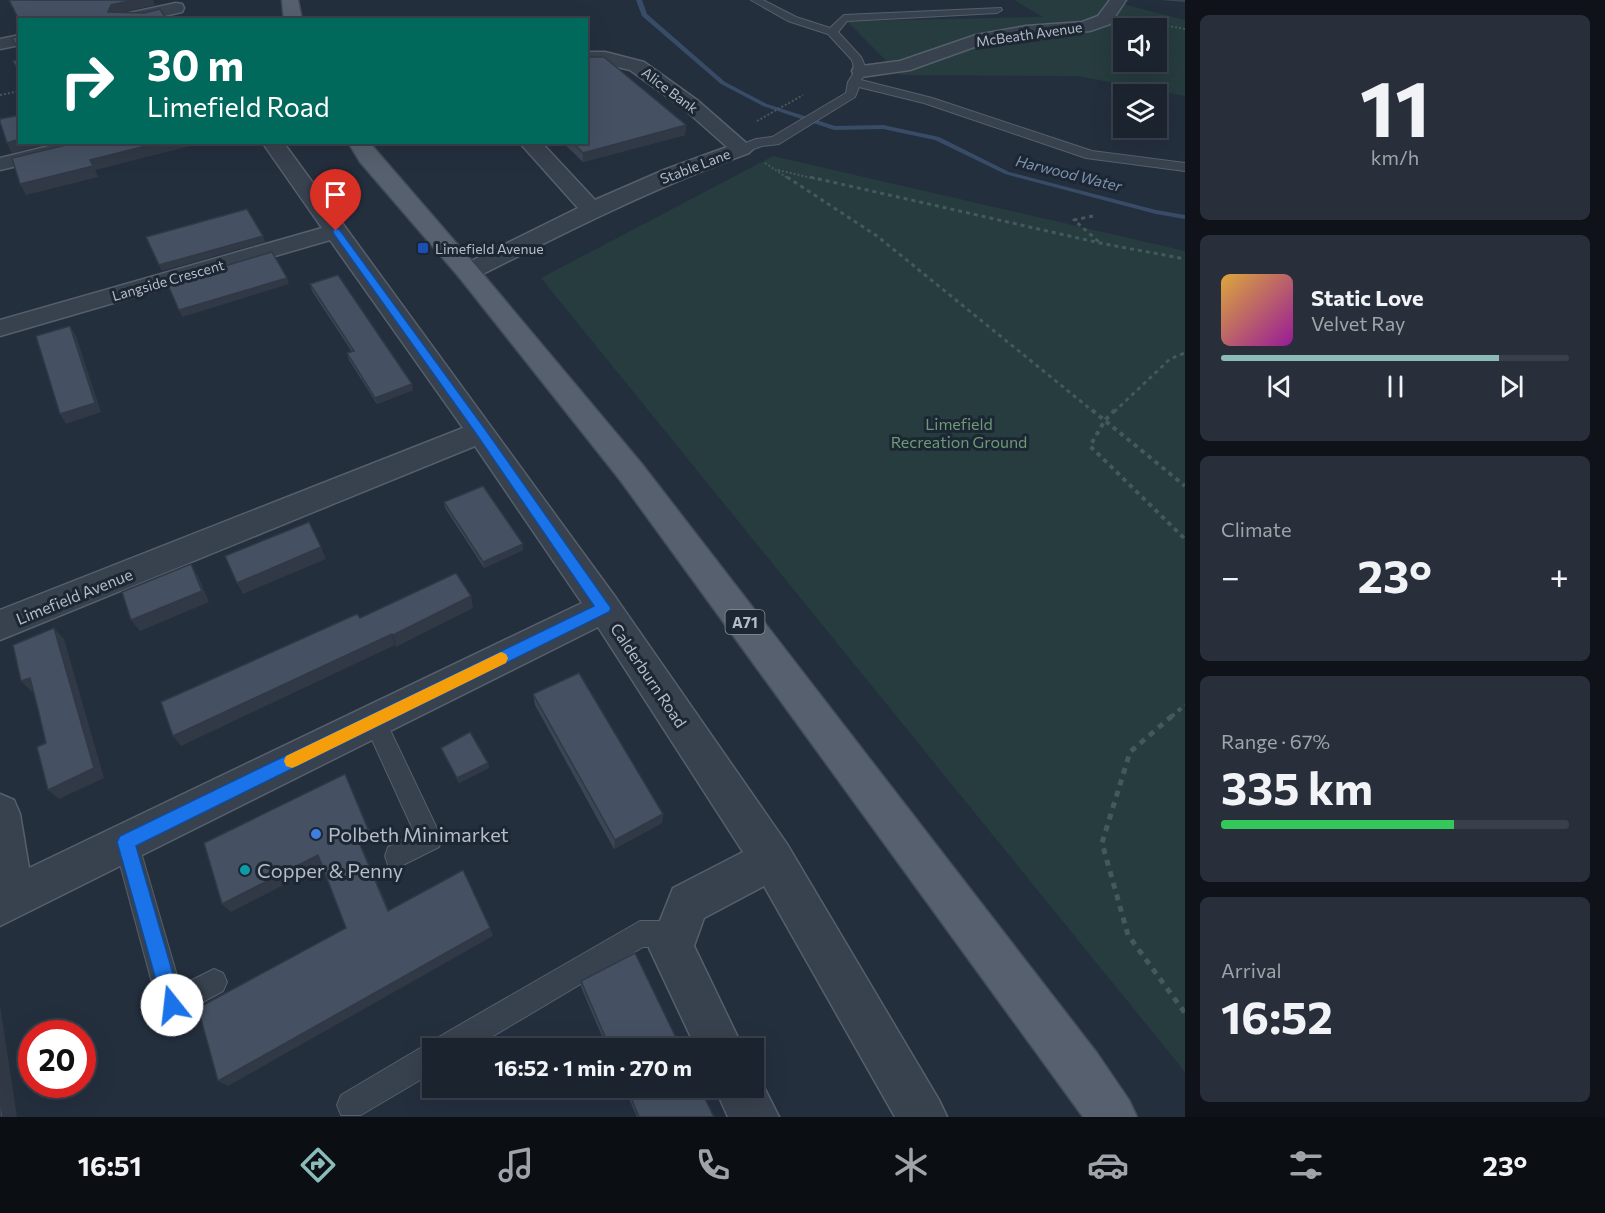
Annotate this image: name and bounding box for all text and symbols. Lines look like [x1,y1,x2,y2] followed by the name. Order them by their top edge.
[975,18,1083,50] street label: McBeath Avenue
[1113,18,1167,138] map controls
[1113,18,1167,72] button: sound
[147,38,244,90] text: 30 m
[48,42,126,120] icon: right
[1360,58,1430,153] text: 11
[639,63,702,117] street label: Alice Bank
[1113,84,1167,138] button: layers
[147,90,330,123] text: Limefield Road
[658,145,732,187] street label: Stable Lane
[1371,145,1419,169] text: km/h
[1014,151,1125,195] water label: Harwood Water
[310,169,361,231] pin
[319,178,352,211] icon: arrive
[435,240,544,257] place label: Limefield Avenue
[416,241,430,255] marker: Limefield Avenue
[110,256,226,304] street label: Langside Crescent
[1311,284,1424,311] text: Static Love
[1311,311,1405,335] text: Velvet Ray
[1263,370,1296,403] icon: previous
[1379,370,1412,403] icon: pause
[1495,370,1528,403] icon: next
[891,414,1027,451] park label: Limefield Recreation Ground
[1221,517,1291,541] text: Climate
[1358,547,1432,602] text: 23°
[1221,555,1240,596] text: −
[1550,555,1569,596] text: +
[13,564,135,628] street label: Limefield Avenue
[726,610,764,634] road number: A71
[607,619,691,731] street label: Calderburn Road
[1221,729,1330,753] text: Range · 67%
[1221,759,1373,814] text: 335 km
[328,822,509,846] place label: Polbeth Minimarket
[309,827,323,841] marker: Polbeth Minimarket
[257,858,403,882] place label: Copper & Penny
[238,863,252,877] marker: Copper & Penny
[1221,958,1282,982] text: Arrival
[140,973,204,1037] position arrow
[1221,988,1333,1043] text: 16:52
[18,1020,96,1098] speed limit sign: 20
[494,1054,692,1081] text: 16:52 · 1 min · 270 m
[297,1144,339,1186] icon: directions
[495,1144,537,1186] icon: music
[692,1144,734,1186] icon: phone
[890,1144,932,1186] icon: climate
[1087,1144,1129,1186] icon: car
[1285,1144,1327,1186] icon: filters
[78,1149,142,1182] text: 16:51
[1483,1149,1527,1182] text: 23°

